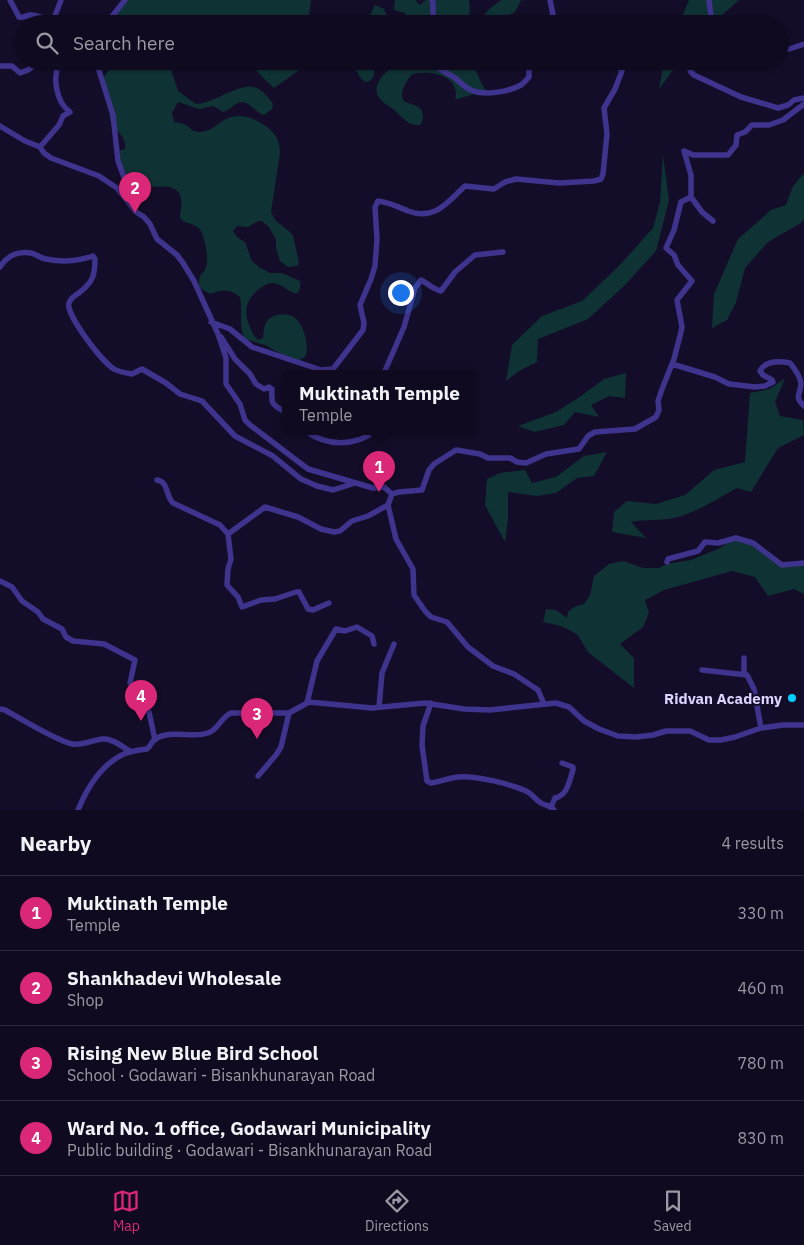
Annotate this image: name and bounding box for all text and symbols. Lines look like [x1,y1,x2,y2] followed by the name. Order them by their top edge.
[15,15,789,70] search box
[33,29,61,57] icon: search
[73,31,175,55] text: Search here
[119,172,151,213] pin: 2
[388,280,414,306] your location
[282,370,477,435] popup
[299,381,460,405] text: Muktinath Temple
[299,405,352,425] text: Temple
[363,451,395,492] pin: 1
[125,680,157,721] pin: 4
[664,689,782,708] place label: Ridvan Academy
[786,692,798,704] marker: Ridvan Academy
[241,698,273,739] pin: 3
[20,829,91,857] text: Nearby
[721,833,784,853] text: 4 results
[67,891,228,915] text: Muktinath Temple
[31,903,41,923] text: 1
[737,903,784,923] text: 330 m
[67,915,120,935] text: Temple
[67,966,281,990] text: Shankhadevi Wholesale
[31,978,41,998] text: 2
[737,978,784,998] text: 460 m
[67,990,104,1010] text: Shop
[67,1041,318,1065] text: Rising New Blue Bird School
[31,1053,41,1073] text: 3
[737,1053,784,1073] text: 780 m
[67,1065,375,1085] text: School · Godawari - Bisankhunarayan Road
[67,1116,431,1140] text: Ward No. 1 office, Godawari Municipality
[31,1128,41,1148] text: 4
[737,1128,784,1148] text: 830 m
[67,1140,432,1160] text: Public building · Godawari - Bisankhunarayan Road
[112,1187,140,1235] tab: Map
[365,1187,429,1235] tab: Directions
[654,1187,692,1235] tab: Saved

